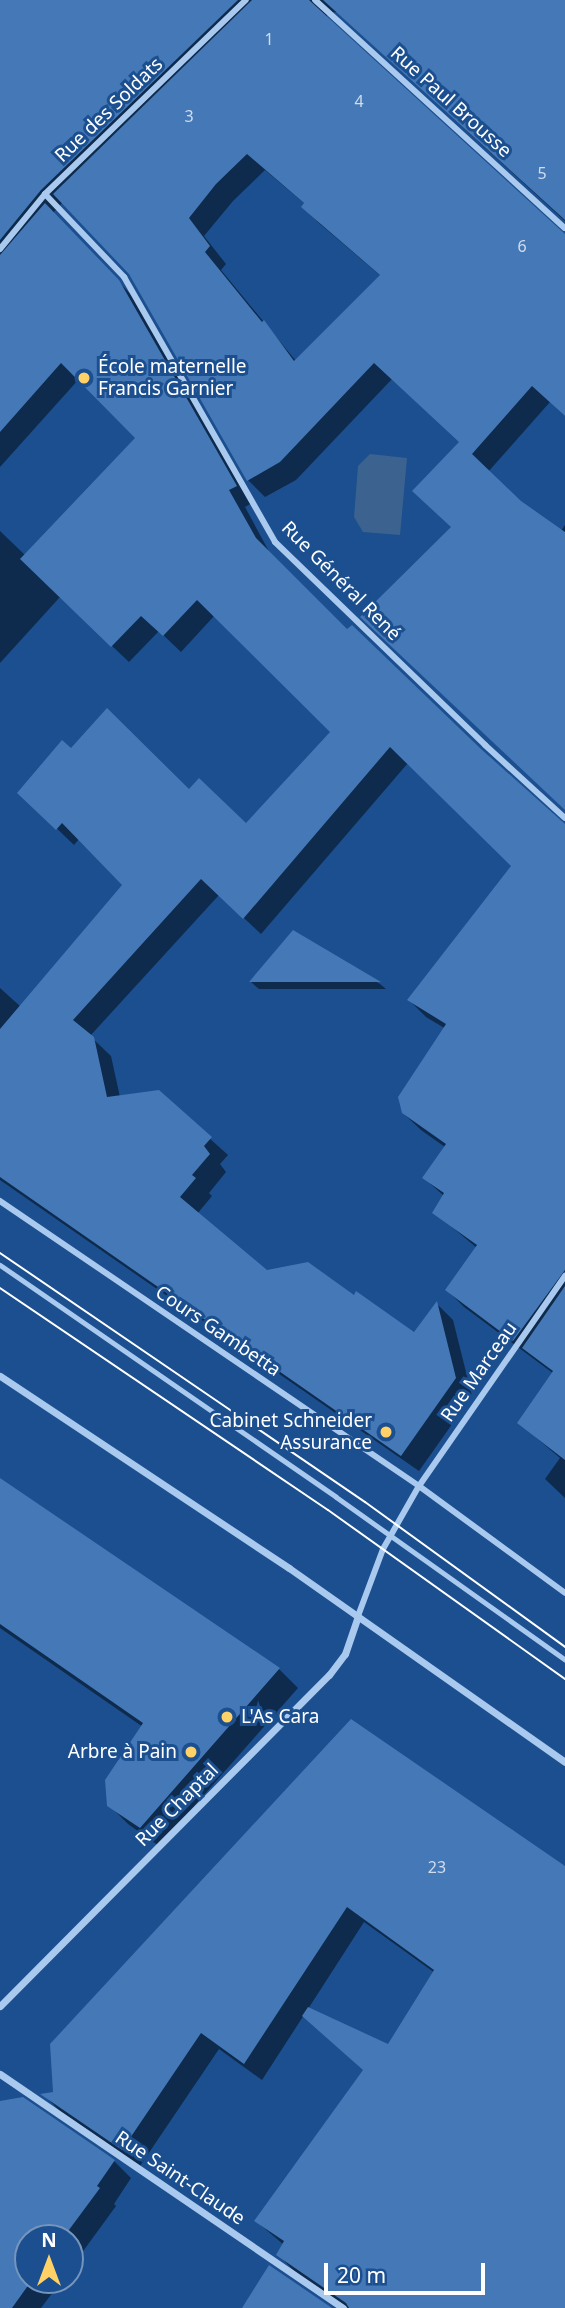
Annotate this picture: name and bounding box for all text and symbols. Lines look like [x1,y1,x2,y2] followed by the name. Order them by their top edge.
[264,29,274,49] house number: 1
[386,42,516,162] street label: Rue Paul Brousse
[50,53,168,167] street label: Rue des Soldats
[354,91,364,111] house number: 4
[184,106,194,126] house number: 3
[537,163,547,183] house number: 5
[517,236,527,256] house number: 6
[98,356,247,400] place label: École maternelle Francis Garnier
[76,370,92,386] marker: École maternelle Francis Garnier
[277,517,405,645] street label: Rue Général René
[151,1281,285,1381] street label: Cours Gambetta
[436,1318,522,1426] street label: Rue Marceau
[210,1410,372,1454] place label: Cabinet Schneider Assurance
[378,1424,394,1440] marker: Cabinet Schneider Assurance
[241,1706,319,1728] place label: L'As Cara
[219,1709,235,1725] marker: L'As Cara
[68,1741,177,1763] place label: Arbre à Pain
[183,1744,199,1760] marker: Arbre à Pain
[131,1759,223,1851] street label: Rue Chaptal
[428,1857,446,1877] house number: 23
[111,2126,249,2230] street label: Rue Saint-Claude
[14,2224,84,2294] north arrow
[41,2227,57,2253] text: N
[327,2248,488,2292] scale bar
[337,2261,386,2289] text: 20 m

